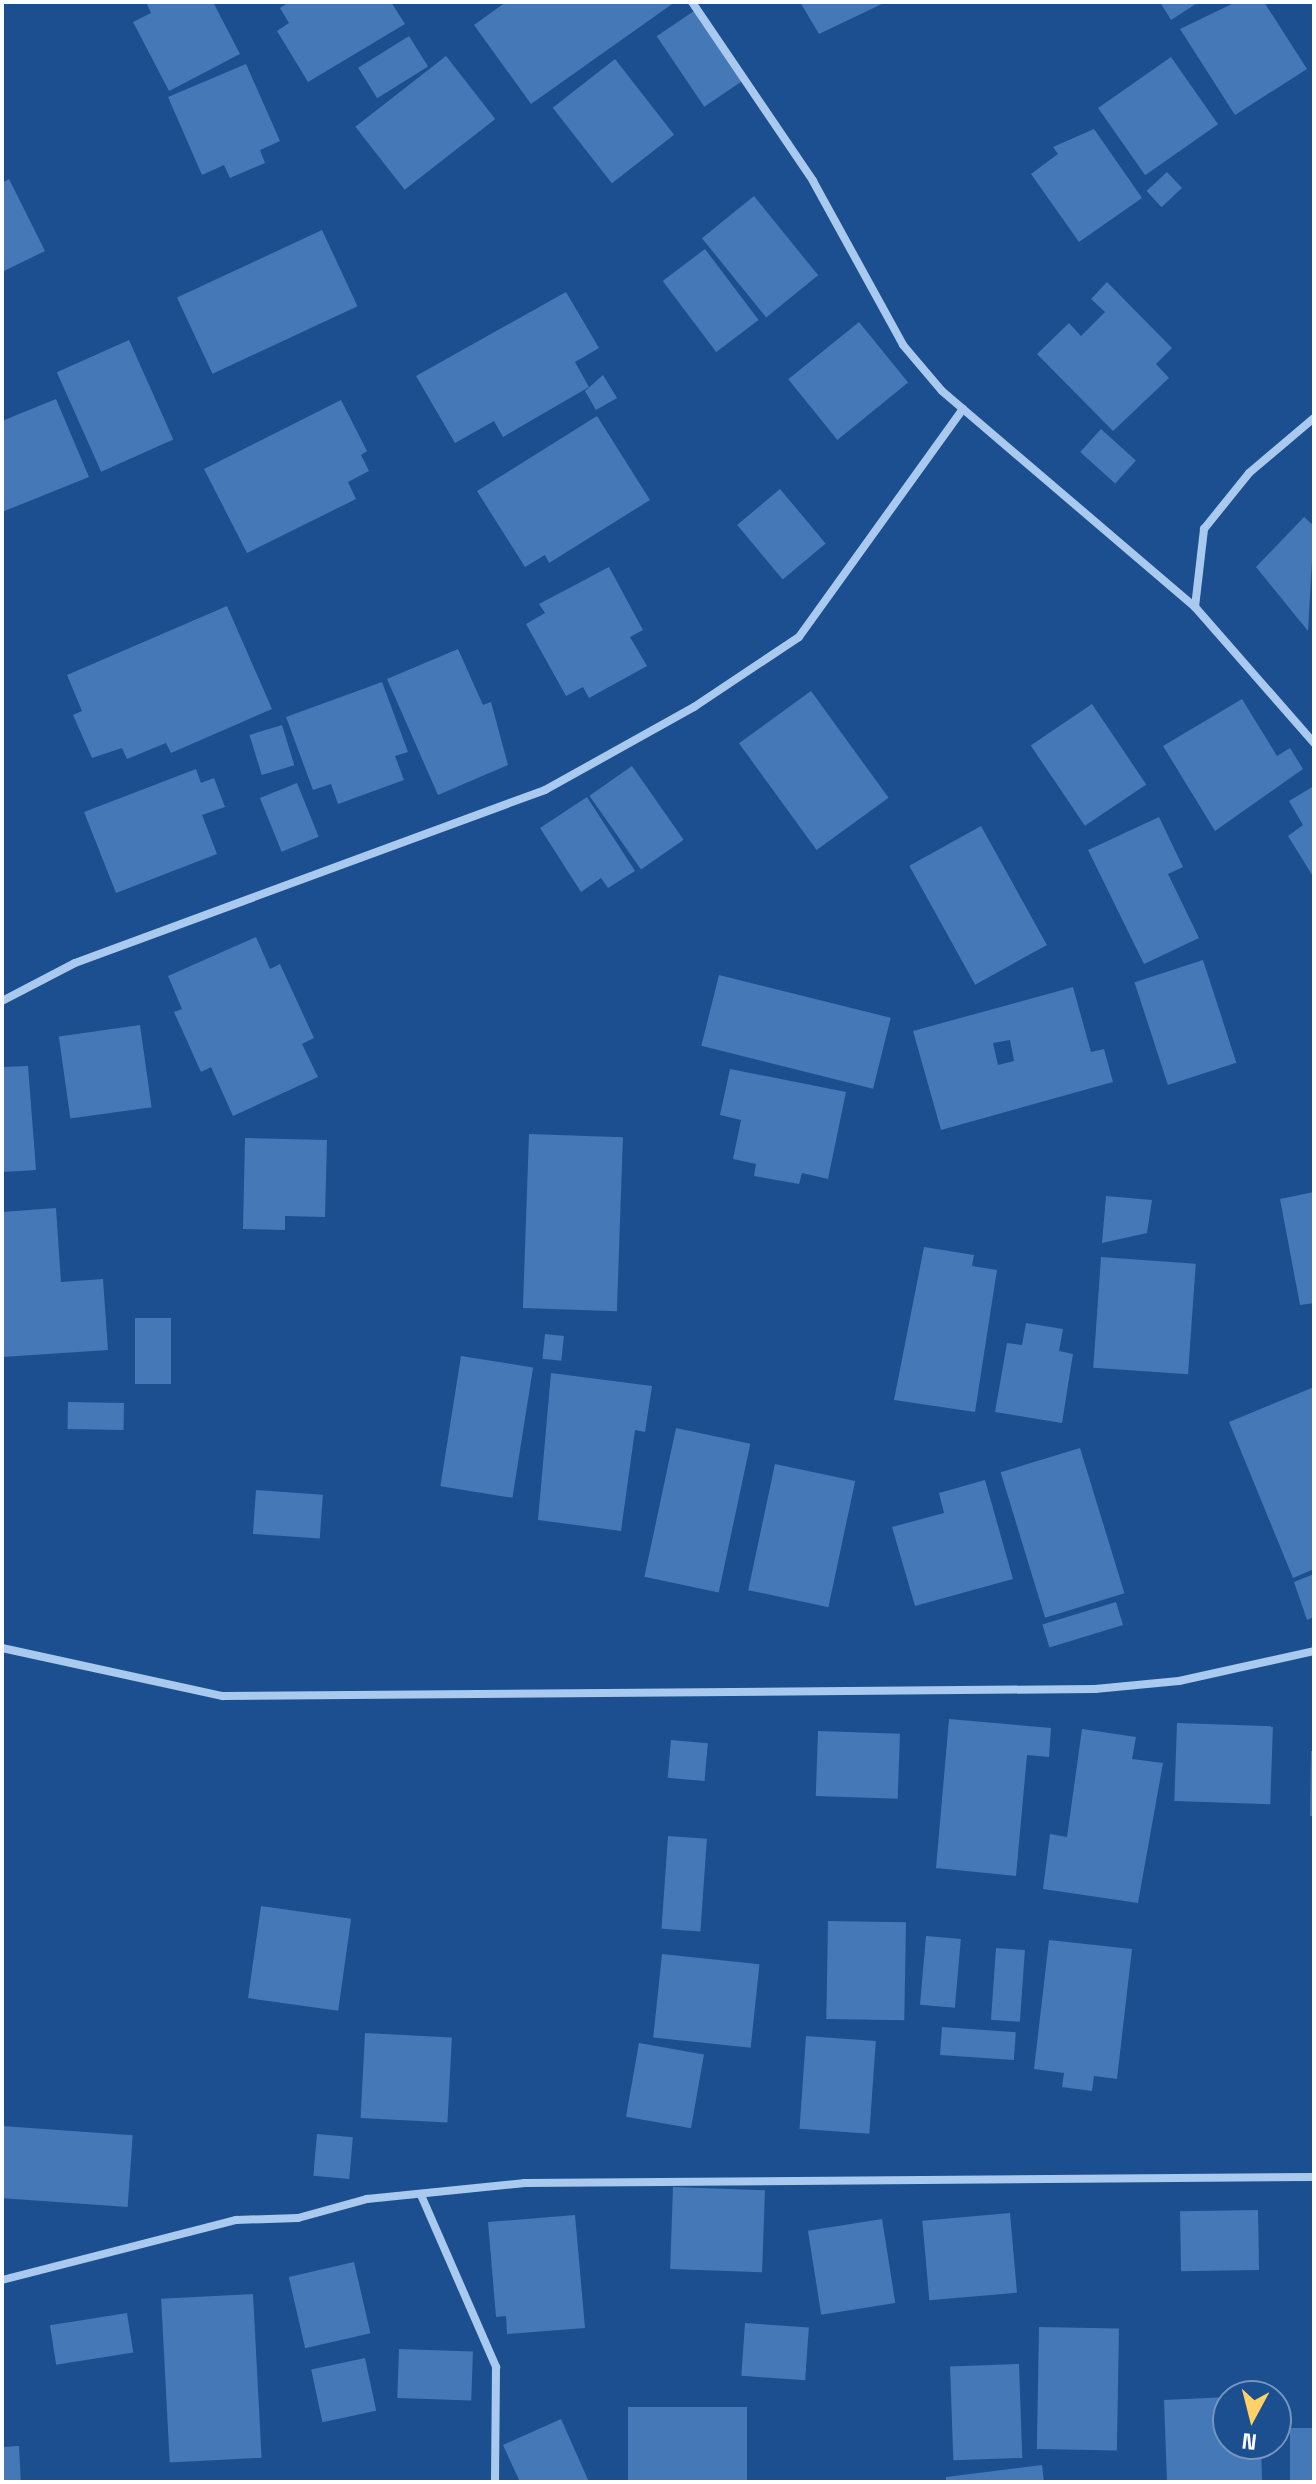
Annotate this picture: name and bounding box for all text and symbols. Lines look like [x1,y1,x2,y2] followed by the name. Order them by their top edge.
[1212,2380,1292,2460] north arrow
[1240,2427,1258,2457] text: N

